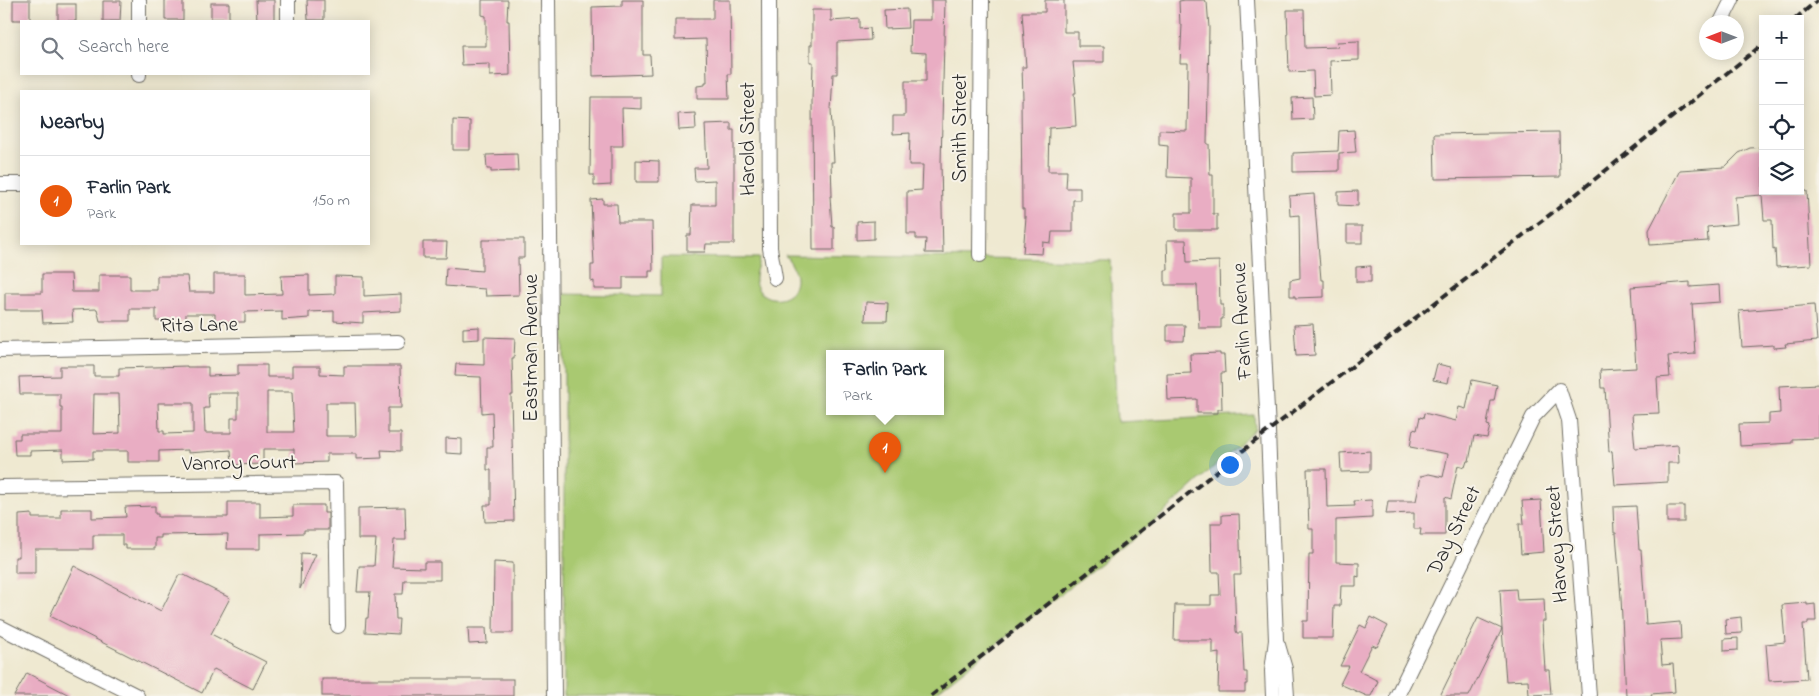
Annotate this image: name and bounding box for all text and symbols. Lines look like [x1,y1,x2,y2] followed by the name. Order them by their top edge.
[1699,15,1744,60] north arrow
[1759,15,1804,195] map controls
[1759,15,1804,60] button: +
[20,20,370,75] search box
[38,34,66,62] icon: search
[78,34,169,61] text: Search here
[1759,60,1804,105] button: −
[946,74,976,182] street label: Smith Street
[734,82,764,196] street label: Harold Street
[1759,105,1804,150] button: locate
[40,108,104,138] text: Nearby
[1759,150,1804,195] button: layers
[87,175,171,202] text: Farlin Park
[53,189,59,213] text: 1
[312,189,350,213] text: 150 m
[87,202,116,226] text: Park
[1225,261,1261,381] street label: Farlin Avenue
[517,273,547,422] street label: Eastman Avenue
[160,310,239,342] street label: Rita Lane
[826,350,944,415] popup
[843,357,927,384] text: Farlin Park
[843,384,872,408] text: Park
[869,432,901,473] pin: 1
[181,448,296,482] street label: Vanroy Court
[1217,452,1243,478] your location
[1420,481,1491,583] street label: Day Street
[1539,484,1579,604] street label: Harvey Street

